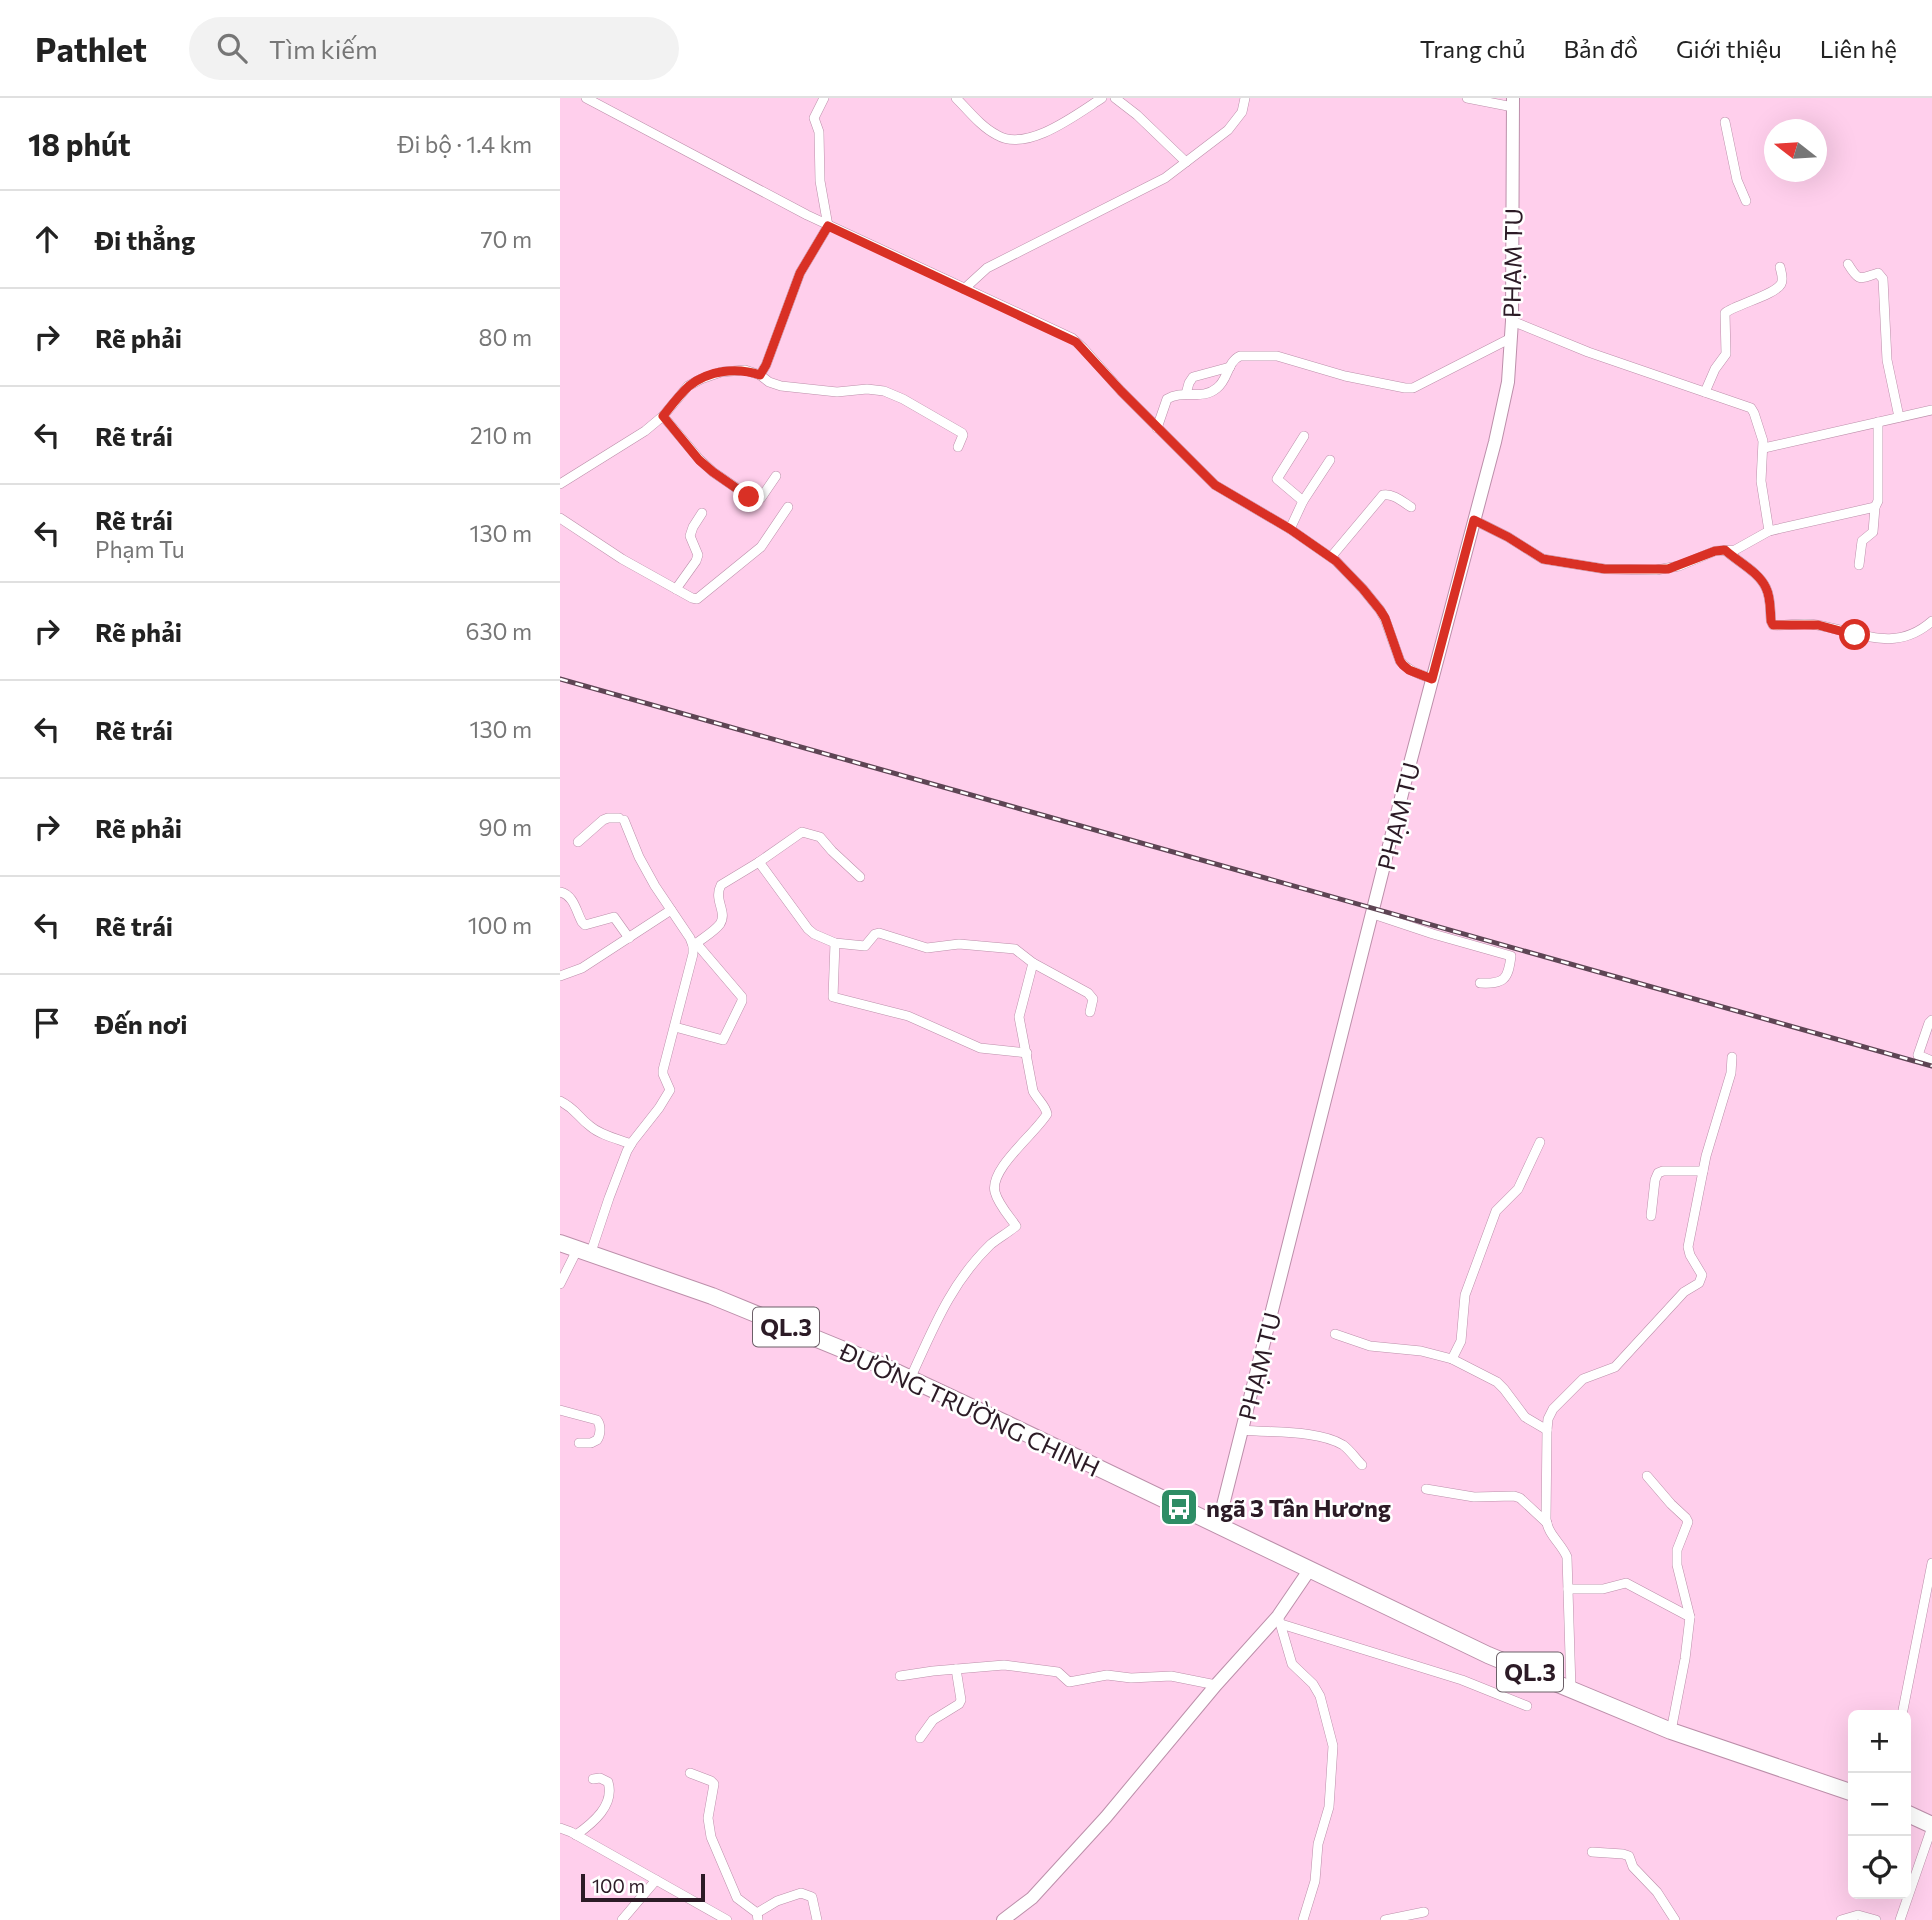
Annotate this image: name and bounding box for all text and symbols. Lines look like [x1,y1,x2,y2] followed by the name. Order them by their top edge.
[189,17,679,80] search box
[35,28,147,69] text: Pathlet
[213,29,251,67] icon: search
[269,33,378,64] text: Tìm kiếm
[1420,34,1526,63] text: Trang chủ
[1564,34,1638,63] text: Bản đồ
[1676,34,1782,63] text: Giới thiệu
[1820,34,1897,63] text: Liên hệ
[1764,119,1827,182] north arrow
[28,125,131,162] text: 18 phút
[397,130,532,158] text: Đi bộ · 1.4 km
[1497,208,1527,318] street label: PHẠM TU
[28,220,66,258] icon: ahead
[95,224,195,255] text: Đi thẳng
[480,225,532,253] text: 70 m
[28,318,66,356] icon: right
[95,322,182,353] text: Rẽ phải
[479,323,532,351] text: 80 m
[28,416,66,454] icon: left
[95,420,173,451] text: Rẽ trái
[470,421,532,449] text: 210 m
[733,481,764,512] route end
[95,504,173,535] text: Rẽ trái
[28,514,66,552] icon: left
[470,519,532,547] text: 130 m
[95,535,185,563] text: Phạm Tu
[28,612,66,650] icon: right
[95,616,182,647] text: Rẽ phải
[466,617,532,645] text: 630 m
[1839,619,1870,650] route start
[28,710,66,748] icon: left
[95,714,173,745] text: Rẽ trái
[470,715,532,743] text: 130 m
[1371,759,1425,873] street label: PHẠM TU
[28,808,66,846] icon: right
[95,812,182,843] text: Rẽ phải
[479,813,532,841] text: 90 m
[28,906,66,944] icon: left
[95,910,173,941] text: Rẽ trái
[468,911,532,939] text: 100 m
[28,1004,66,1042] icon: arrive
[95,1008,188,1039] text: Đến nơi
[753,1308,819,1346] road number: QL.3
[1232,1309,1286,1423] street label: PHẠM TU
[835,1336,1105,1482] street label: ĐƯỜNG TRƯỜNG CHINH
[1158,1486,1200,1528] bus stop icon: ngã 3 Tân Hương
[1206,1493,1391,1522] place label: ngã 3 Tân Hương
[1497,1652,1563,1692] road number: QL.3
[1848,1710,1911,1899] map controls
[1848,1710,1911,1773] button: +
[1848,1773,1911,1836] button: −
[1848,1836,1911,1899] button: locate
[581,1871,705,1903] scale bar
[592,1874,645,1897] text: 100 m

